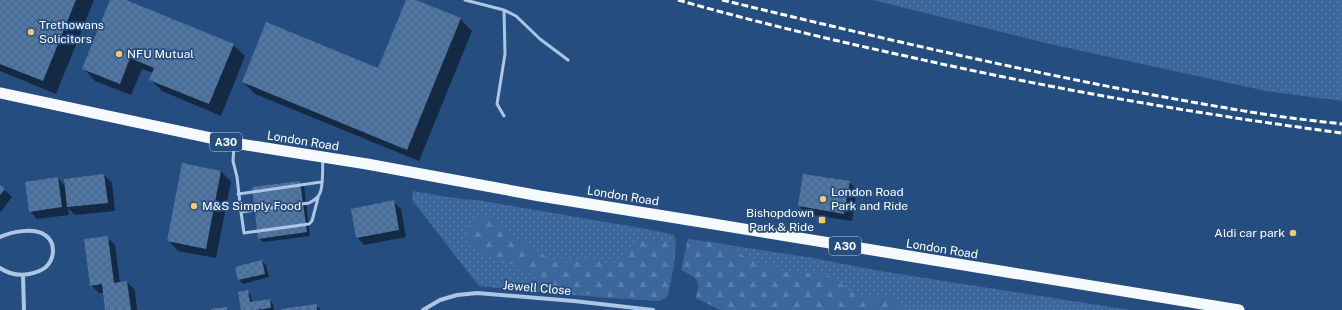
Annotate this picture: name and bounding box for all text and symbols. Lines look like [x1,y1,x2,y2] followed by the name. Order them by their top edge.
[39,18,104,46] place label: Trethowans Solicitors
[26,27,36,37] marker: Trethowans Solicitors
[127,47,194,61] place label: NFU Mutual
[114,49,124,59] marker: NFU Mutual
[266,128,340,154] street label: London Road
[210,133,242,151] road number: A30
[586,183,660,209] street label: London Road
[831,185,908,213] place label: London Road Park and Ride
[818,194,828,204] marker: London Road Park and Ride
[202,199,301,213] place label: M&S Simply Food
[189,201,199,211] marker: M&S Simply Food
[746,206,814,234] place label: Bishopdown Park & Ride
[817,215,827,225] marker: Bishopdown Park & Ride
[1214,226,1285,240] place label: Aldi car park
[1288,228,1298,238] marker: Aldi car park
[905,236,979,262] street label: London Road
[829,237,861,255] road number: A30
[502,278,572,298] street label: Jewell Close

